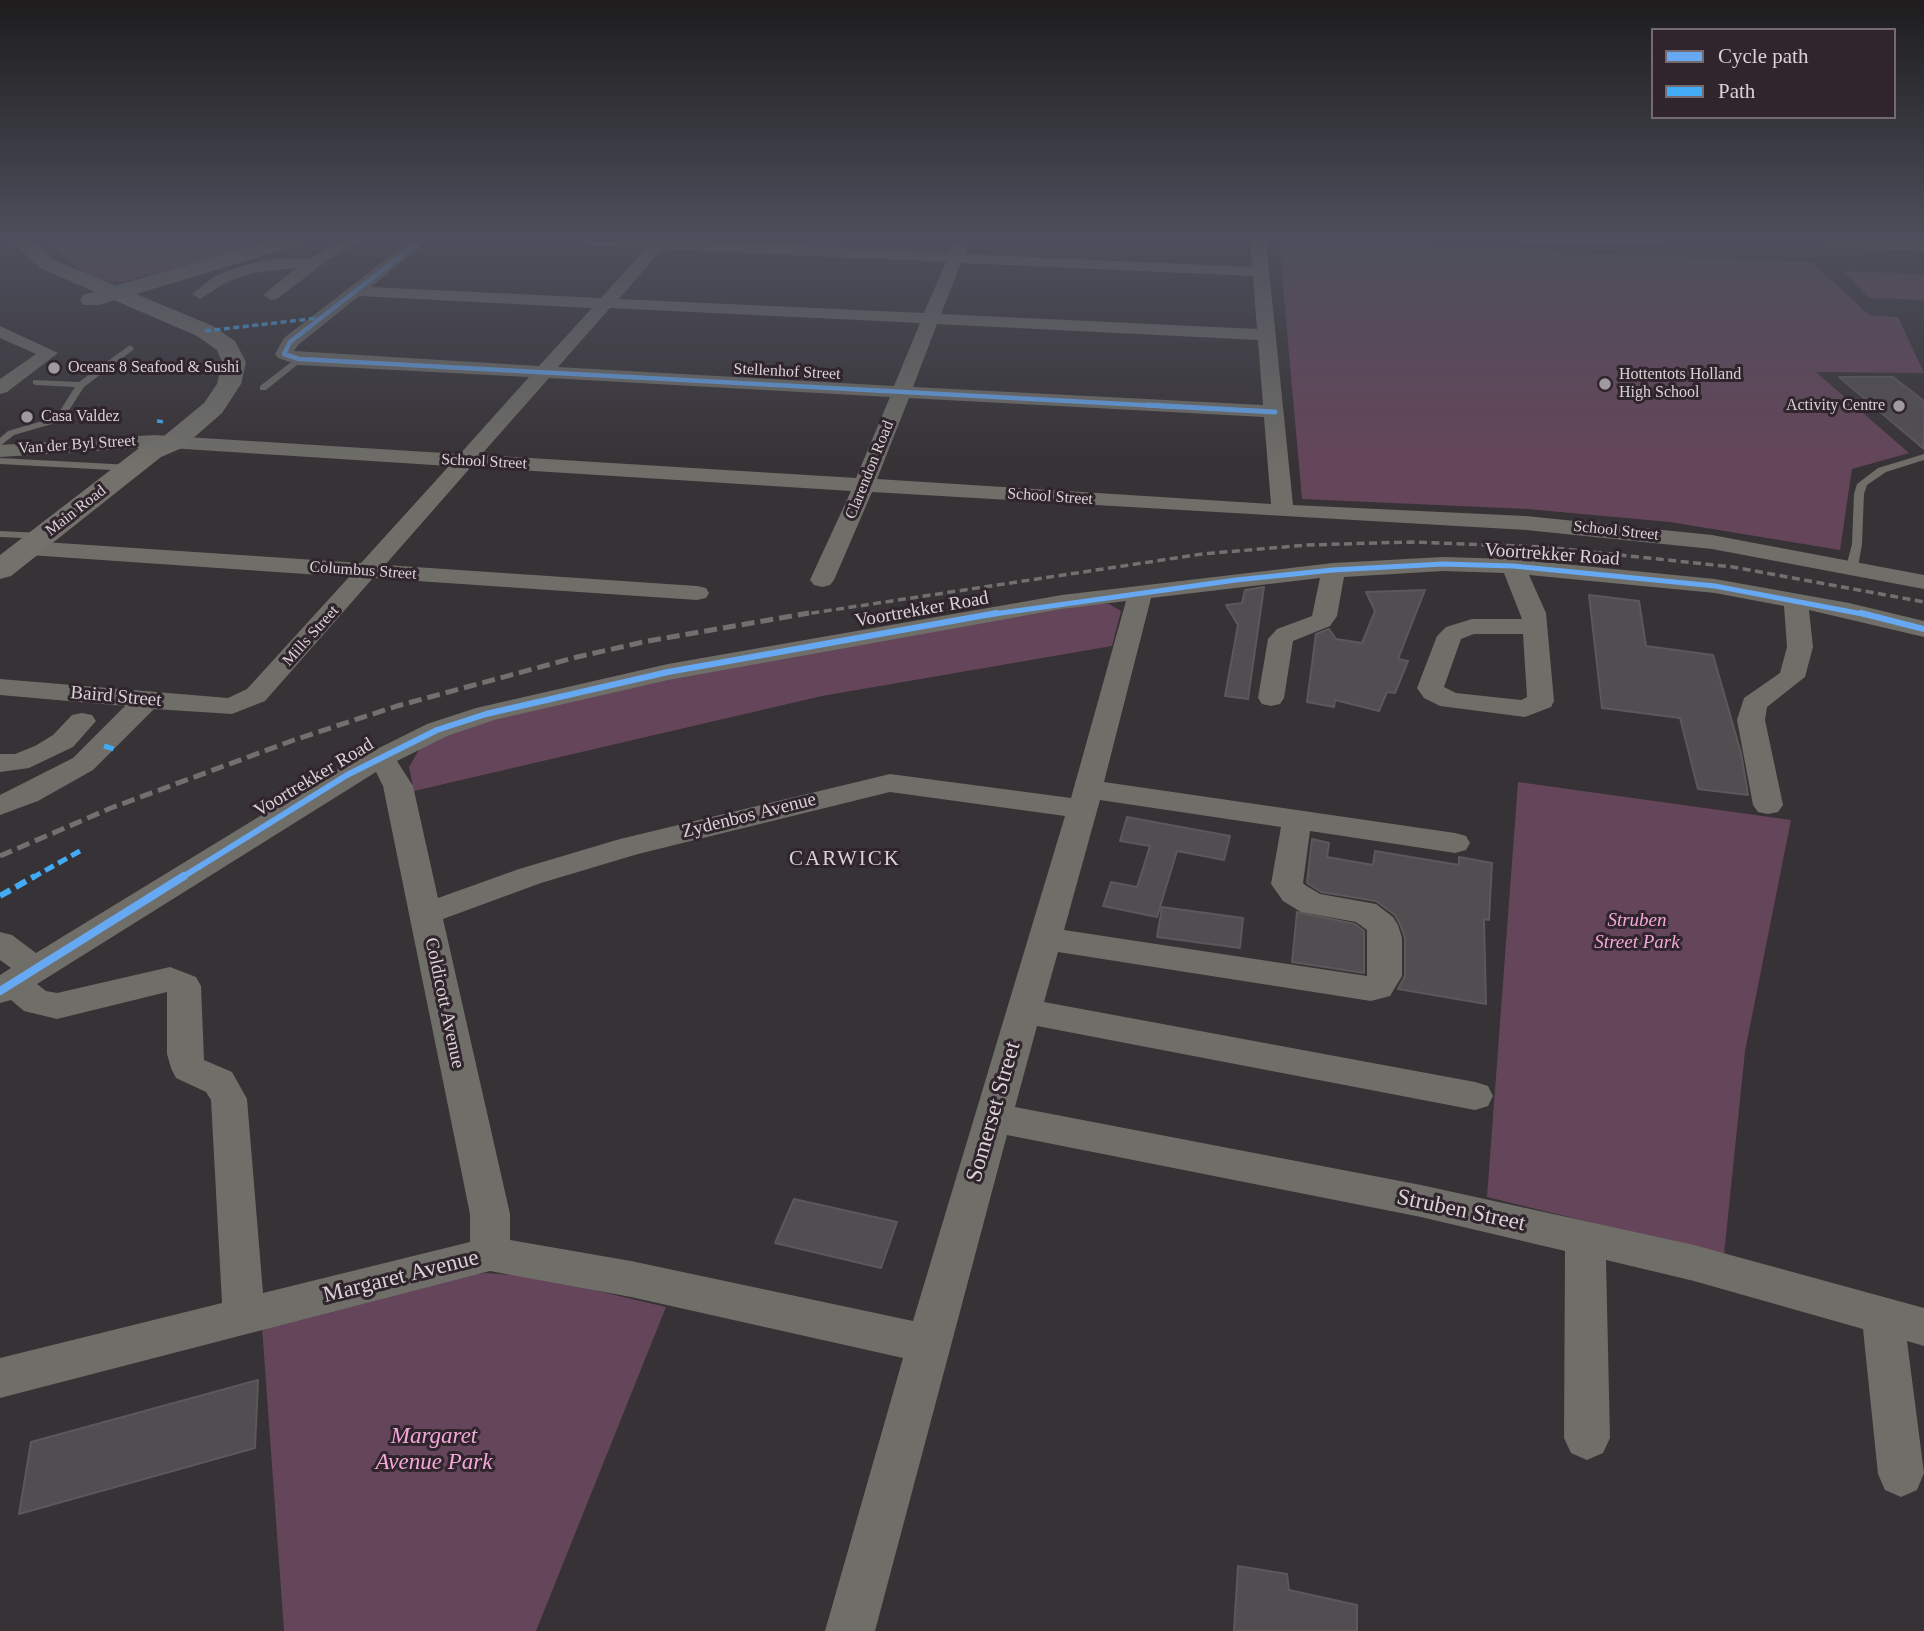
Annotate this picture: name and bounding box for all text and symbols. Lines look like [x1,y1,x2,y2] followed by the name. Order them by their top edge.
[1651,28,1896,119] legend
[1718,44,1808,68] text: Cycle path
[1718,79,1755,103] text: Path
[68,358,240,378] place label: Oceans 8 Seafood & Sushi
[46,360,62,376] marker: Oceans 8 Seafood & Sushi
[733,360,841,384] street label: Stellenhof Street
[1619,365,1741,403] place label: Hottentots Holland High School
[1597,376,1613,392] marker: Hottentots Holland High School
[1786,396,1885,416] place label: Activity Centre
[1891,398,1907,414] marker: Activity Centre
[41,407,120,427] place label: Casa Valdez
[19,409,35,425] marker: Casa Valdez
[842,418,898,522] street label: Clarendon Road
[18,431,136,459] street label: Van der Byl Street
[441,450,527,474] street label: School Street
[42,481,110,541] street label: Main Road
[1007,484,1093,510] street label: School Street
[1572,517,1660,545] street label: School Street
[1484,539,1620,571] street label: Voortrekker Road
[309,558,417,584] street label: Columbus Street
[853,587,991,633] street label: Voortrekker Road
[279,602,343,670] street label: Mills Street
[70,682,162,712] street label: Baird Street
[250,733,378,823] street label: Voortrekker Road
[680,788,818,844] street label: Zydenbos Avenue
[790,846,900,872] district label: CARWICK
[1594,910,1680,954] park label: Struben Street Park
[419,936,469,1070] street label: Coldicott Avenue
[961,1039,1027,1185] street label: Somerset Street
[1394,1184,1528,1238] street label: Struben Street
[320,1244,482,1310] street label: Margaret Avenue
[376,1423,492,1477] park label: Margaret Avenue Park

